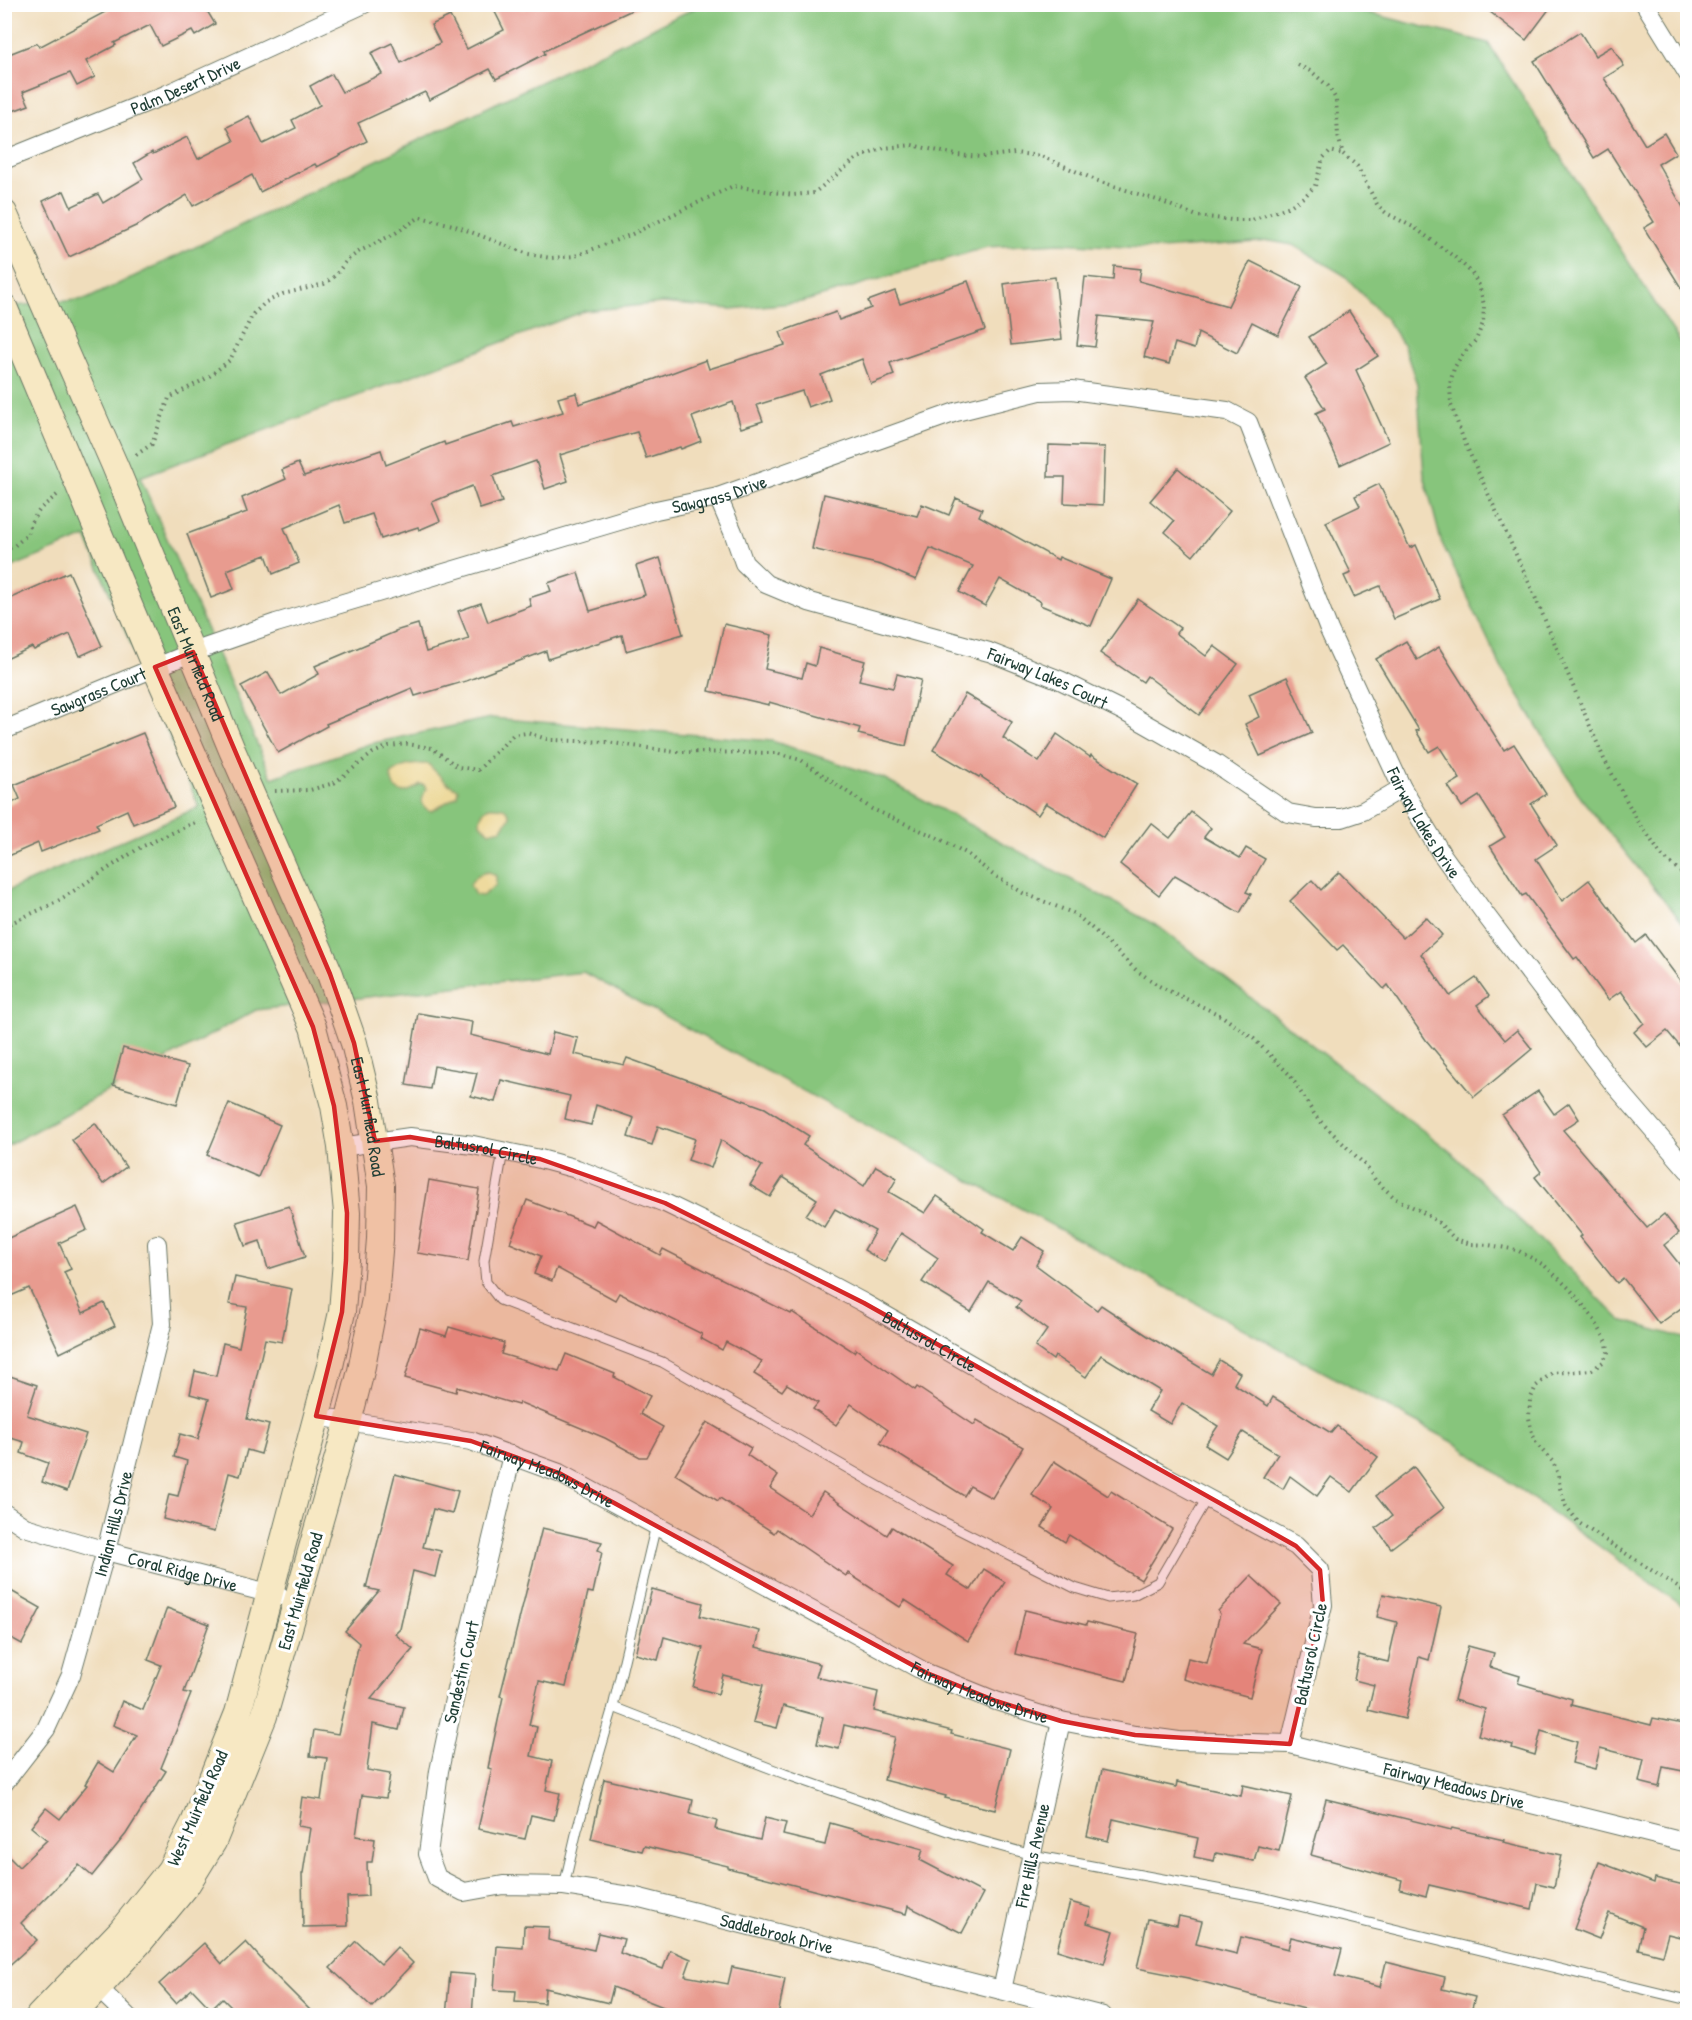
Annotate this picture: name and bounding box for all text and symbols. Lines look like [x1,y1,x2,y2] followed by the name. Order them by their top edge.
[126,50,244,120] street label: Palm Desert Drive
[669,468,770,519] street label: Sawgrass Drive
[162,603,231,724] street label: East Muirfield Road
[983,640,1113,715] street label: Fairway Lakes Court
[47,660,151,722] street label: Sawgrass Court
[1381,762,1468,883] street label: Fairway Lakes Drive
[345,1054,392,1178] street label: East Muirfield Road
[433,1128,540,1171] street label: Baltusrol Circle
[878,1304,981,1378] street label: Baltusrol Circle
[476,1433,619,1513] street label: Fairway Meadows Drive
[87,1468,138,1579] street label: Indian Hills Drive
[271,1529,329,1653] street label: East Muirfield Road
[125,1545,240,1597] street label: Coral Ridge Drive
[1287,1600,1333,1708] street label: Baltusrol Circle
[437,1617,485,1726] street label: Sandestin Court
[906,1654,1052,1729] street label: Fairway Meadows Drive
[160,1746,234,1870] street label: West Muirfield Road
[1380,1755,1527,1814] street label: Fairway Meadows Drive
[1008,1801,1055,1911] street label: Fire Hills Avenue
[718,1906,836,1959] street label: Saddlebrook Drive

